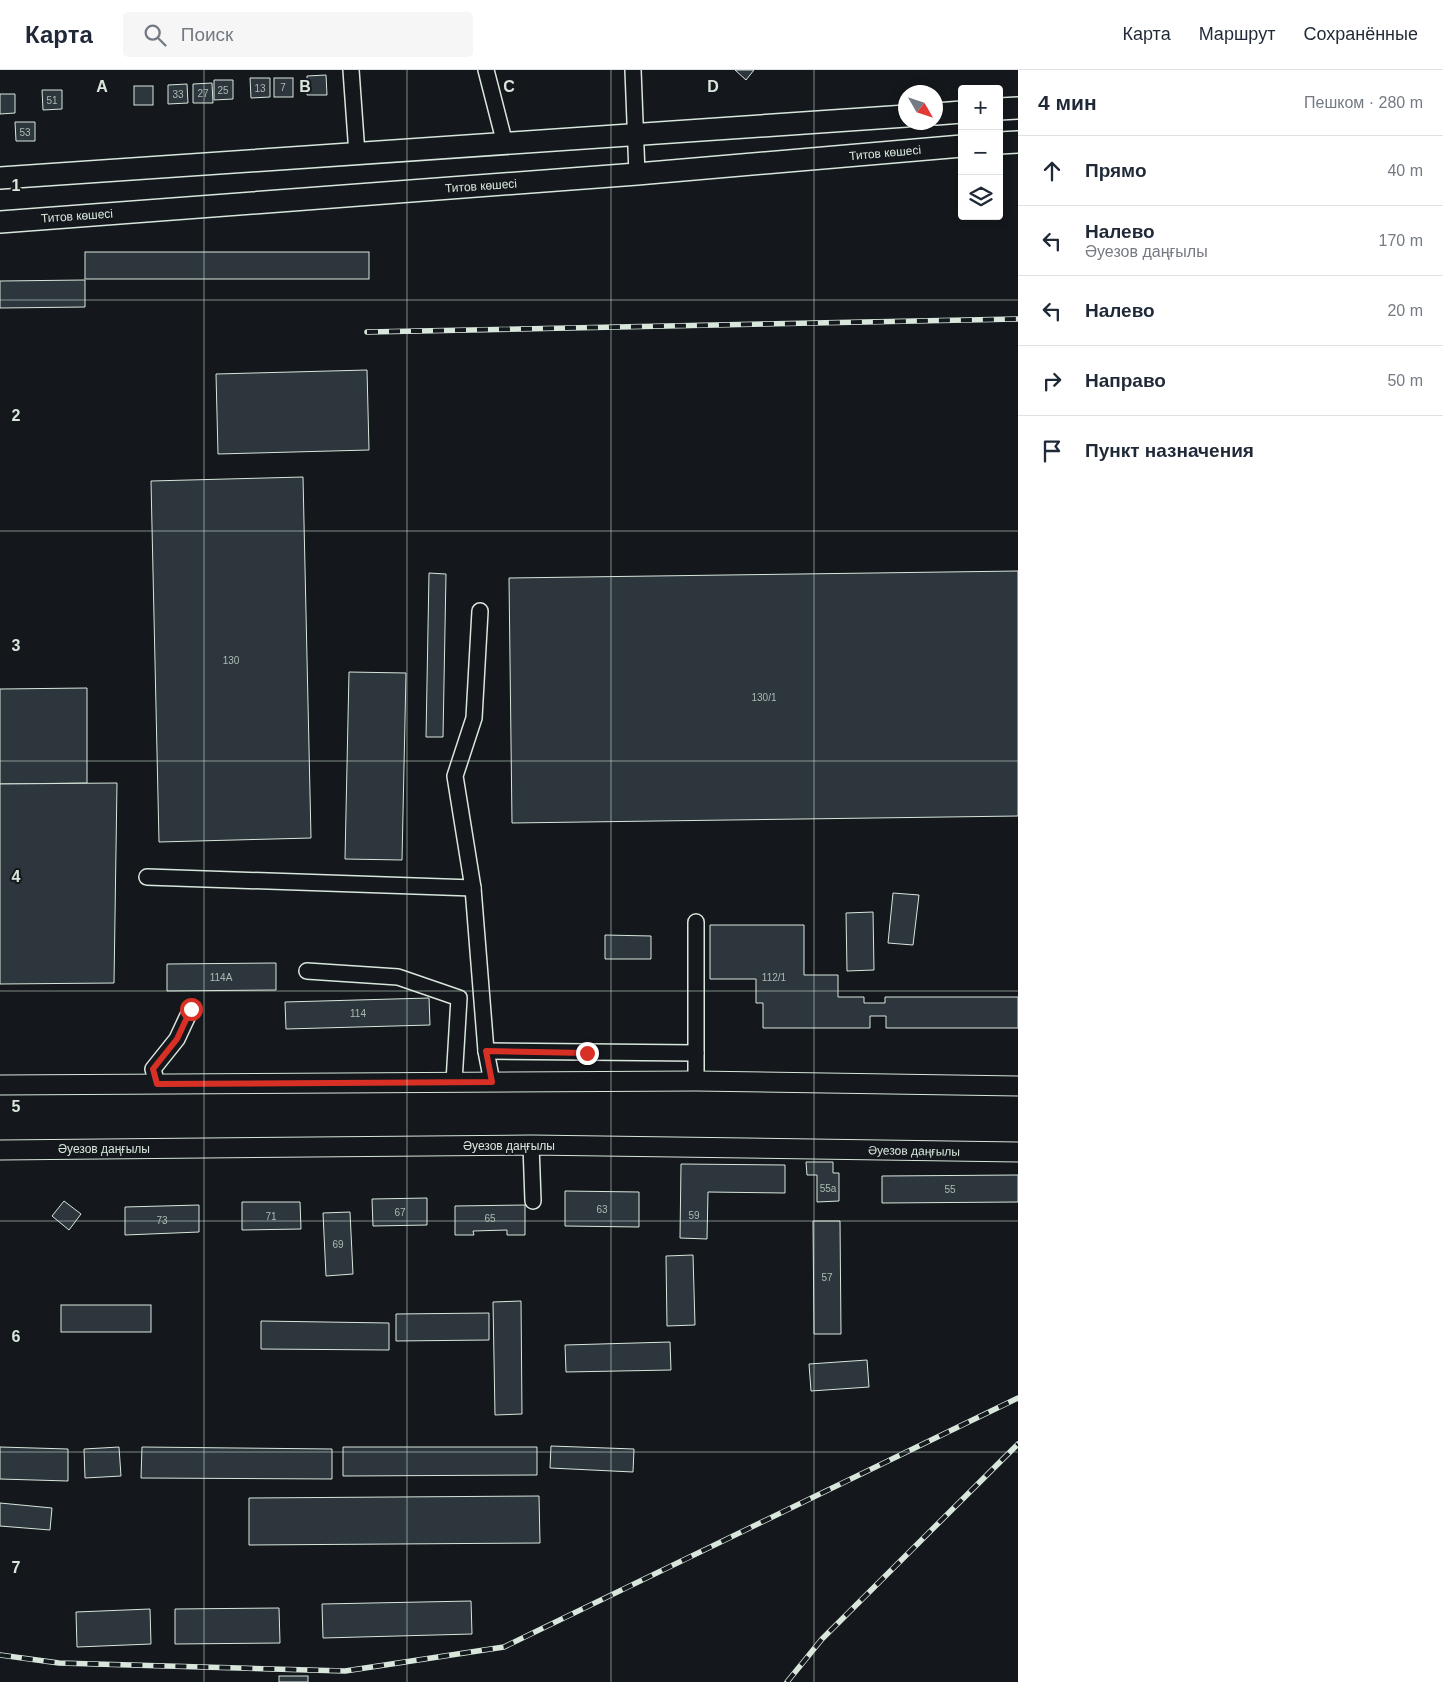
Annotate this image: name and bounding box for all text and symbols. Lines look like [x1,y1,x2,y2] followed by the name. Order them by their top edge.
[123,12,473,57] search box
[25,21,93,48] text: Карта
[141,21,169,49] icon: search
[181,24,233,45] text: Поиск
[1123,24,1171,44] text: Карта
[1199,24,1275,44] text: Маршрут
[1303,24,1418,44] text: Сохранённые
[96,78,108,95] text: A
[299,78,311,95] text: B
[503,78,515,95] text: C
[707,78,719,95] text: D
[280,82,286,93] house number: 7
[254,83,266,94] house number: 13
[217,85,229,96] house number: 25
[898,85,943,130] north arrow
[958,85,1003,220] map controls
[958,85,1003,130] button: +
[197,88,209,99] house number: 27
[172,89,184,100] house number: 33
[1038,91,1097,114] text: 4 мин
[1304,94,1423,111] text: Пешком · 280 m
[46,95,58,106] house number: 51
[19,127,31,138] house number: 53
[958,130,1003,175] button: −
[848,143,922,163] street label: Титов көшесі
[1038,157,1066,185] icon: ahead
[1085,160,1147,181] text: Прямо
[1387,162,1423,179] text: 40 m
[958,175,1003,220] button: layers
[12,177,21,194] text: 1
[445,177,517,195] street label: Титов көшесі
[41,207,113,225] street label: Титов көшесі
[1085,221,1155,242] text: Налево
[1038,227,1066,255] icon: left
[1379,232,1423,249] text: 170 m
[1085,243,1208,260] text: Әуезов даңғылы
[1038,297,1066,325] icon: left
[1085,300,1155,321] text: Налево
[1387,302,1423,319] text: 20 m
[1038,367,1066,395] icon: right
[1085,370,1166,391] text: Направо
[1387,372,1423,389] text: 50 m
[12,407,21,424] text: 2
[1038,437,1066,465] icon: arrive
[1085,440,1254,461] text: Пункт назначения
[12,637,21,654] text: 3
[223,655,240,666] house number: 130
[751,692,777,703] house number: 130/1
[12,868,21,885] text: 4
[210,972,233,983] house number: 114А
[762,972,787,983] house number: 112/1
[180,998,203,1021] route start
[350,1008,366,1019] house number: 114
[576,1042,599,1065] route end
[12,1098,21,1115] text: 5
[463,1139,555,1153] street label: Әуезов даңғылы
[58,1142,150,1156] street label: Әуезов даңғылы
[868,1143,960,1159] street label: Әуезов даңғылы
[820,1183,837,1194] house number: 55а
[944,1184,956,1195] house number: 55
[596,1204,608,1215] house number: 63
[394,1207,406,1218] house number: 67
[688,1210,700,1221] house number: 59
[265,1211,277,1222] house number: 71
[484,1213,496,1224] house number: 65
[156,1215,168,1226] house number: 73
[332,1239,344,1250] house number: 69
[821,1272,833,1283] house number: 57
[12,1328,21,1345] text: 6
[12,1559,21,1576] text: 7

